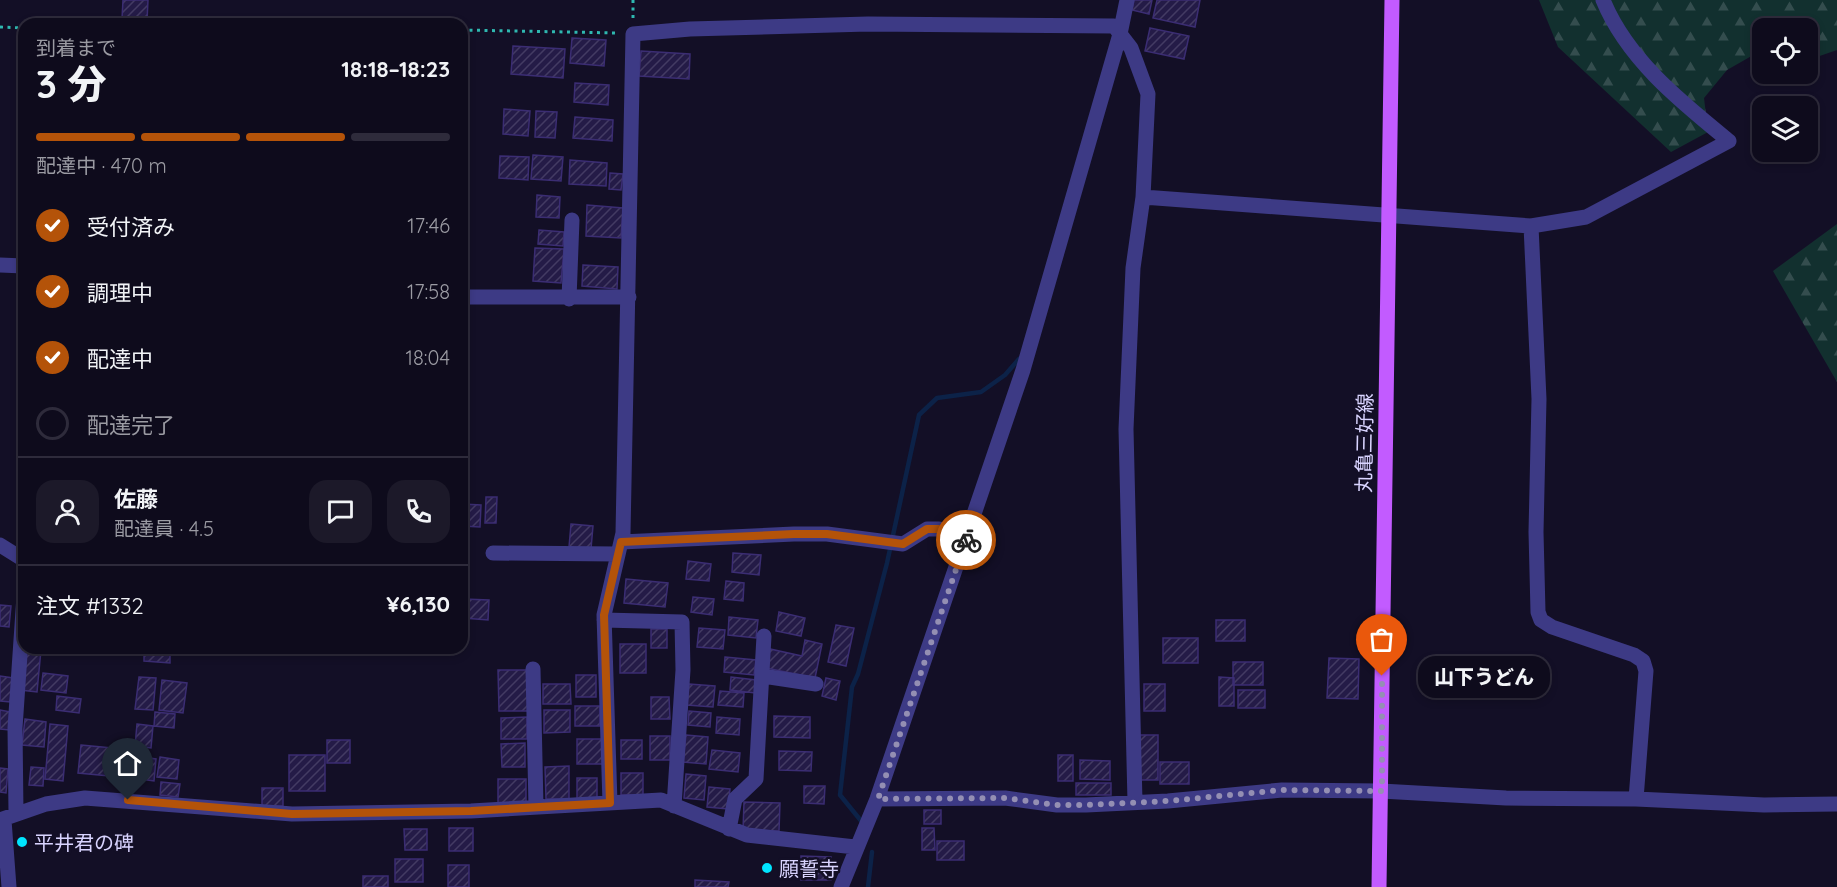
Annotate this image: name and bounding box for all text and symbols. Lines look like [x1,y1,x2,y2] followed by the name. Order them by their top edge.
[1752,18,1818,162] map controls
[1752,18,1818,84] button: locate
[36,35,116,60] text: 到着まで
[341,55,450,83] text: 18:18–18:23
[36,59,107,108] text: 3 分
[1752,96,1818,162] button: layers
[36,153,167,178] text: 配達中 · 470 m
[36,209,69,242] icon: check
[87,213,175,241] text: 受付済み
[407,213,450,238] text: 17:46
[36,275,69,308] icon: check
[87,279,153,307] text: 調理中
[407,279,450,304] text: 17:58
[36,341,69,374] icon: check
[87,345,153,373] text: 配達中
[406,345,450,370] text: 18:04
[1351,393,1377,493] street label: 丸亀三好線
[87,411,175,439] text: 配達完了
[36,480,99,543] button: person
[309,480,372,543] button: chat
[387,480,450,543] button: phone
[114,485,158,513] text: 佐藤
[936,510,996,570] courier
[114,516,214,541] text: 配達員 · 4.5
[950,524,983,557] icon: bike
[386,590,450,618] text: ¥6,130
[36,592,144,620] text: 注文 #1332
[1356,614,1407,676] pin
[1365,623,1398,656] icon: bag
[1418,655,1550,697] callout: 山下うどん
[1434,664,1534,689] text: 山下うどん
[102,738,153,800] pin
[111,747,144,780] icon: home
[34,830,134,855] place label: 平井君の碑
[15,835,29,849] marker: 平井君の碑
[779,856,839,881] place label: 願誓寺
[760,861,774,875] marker: 願誓寺

